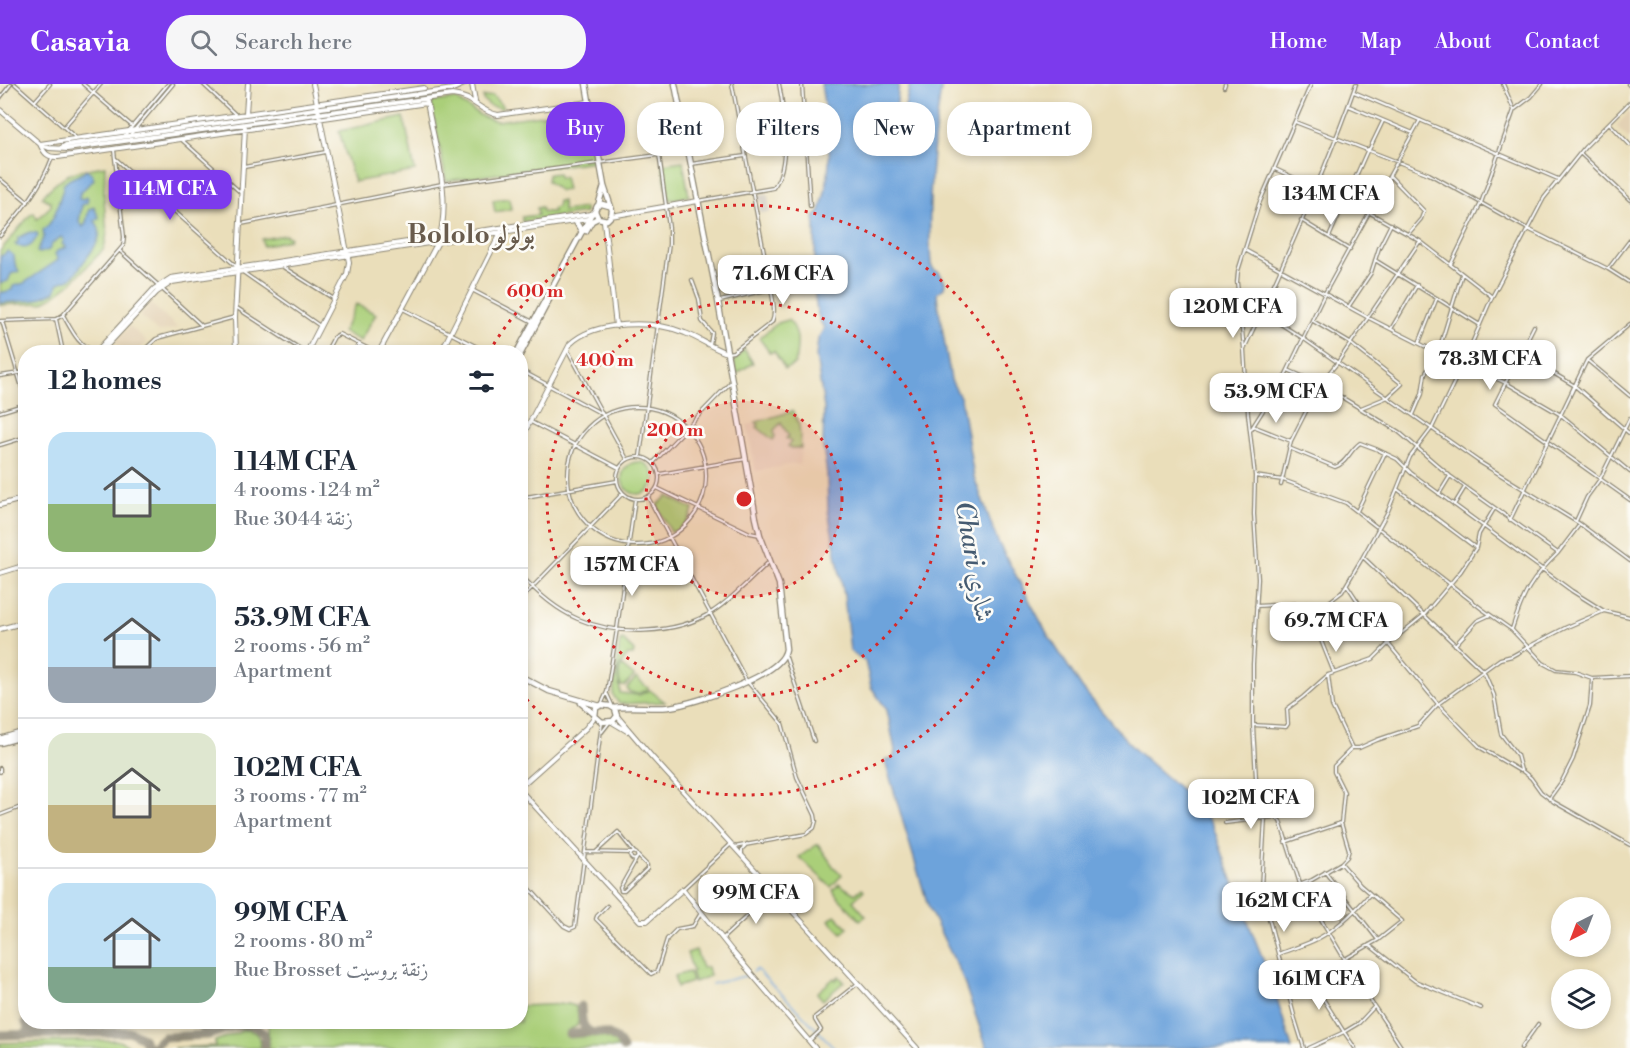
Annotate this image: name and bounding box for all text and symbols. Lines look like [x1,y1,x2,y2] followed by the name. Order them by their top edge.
[166,15,586,69] search box
[30,25,130,60] text: Casavia
[187,26,220,59] icon: search
[235,29,352,56] text: Search here
[1270,29,1327,55] text: Home
[1360,29,1402,55] text: Map
[1435,29,1492,55] text: About
[1525,29,1600,55] text: Contact
[546,102,625,156] chip: Buy
[637,102,724,156] chip: Rent
[736,102,841,156] chip: Filters
[853,102,935,156] chip: New
[947,102,1092,156] chip: Apartment
[108,170,232,221] pin: 114M CFA
[1269,175,1393,226] pin: 134M CFA
[123,177,217,202] text: 114M CFA
[1282,182,1380,207] text: 134M CFA
[407,219,535,251] district label: Bololo بولولو
[714,255,852,306] pin: 71.6M CFA
[732,262,834,287] text: 71.6M CFA
[507,280,564,303] text: 600 m
[1171,288,1295,339] pin: 120M CFA
[1183,295,1283,320] text: 120M CFA
[1421,340,1559,391] pin: 78.3M CFA
[1438,347,1542,372] text: 78.3M CFA
[576,349,634,372] text: 400 m
[48,365,162,397] text: 12 homes
[465,365,498,398] icon: filters
[1207,373,1345,424] pin: 53.9M CFA
[1224,380,1328,405] text: 53.9M CFA
[647,419,704,442] text: 200 m
[234,446,357,478] text: 114M CFA
[96,456,168,528] icon: home
[234,478,380,503] text: 4 rooms · 124 m²
[734,489,754,509] centre of rings
[944,499,1000,626] water label: Chari شاري
[234,507,353,532] text: Rue 3044 زنقة
[570,546,694,597] pin: 157M CFA
[584,553,680,578] text: 157M CFA
[234,602,370,634] text: 53.9M CFA
[1267,602,1405,653] pin: 69.7M CFA
[96,607,168,679] icon: home
[1284,609,1388,634] text: 69.7M CFA
[234,634,370,659] text: 2 rooms · 56 m²
[234,659,332,684] text: Apartment
[234,752,361,784] text: 102M CFA
[96,757,168,829] icon: home
[1189,779,1313,830] pin: 102M CFA
[234,784,367,809] text: 3 rooms · 77 m²
[1202,786,1300,811] text: 102M CFA
[234,809,332,834] text: Apartment
[701,874,811,925] pin: 99M CFA
[712,881,800,906] text: 99M CFA
[1222,882,1346,933] pin: 162M CFA
[1236,889,1332,914] text: 162M CFA
[234,897,348,929] text: 99M CFA
[1551,897,1611,957] north arrow
[1551,897,1611,1029] map controls
[96,907,168,979] icon: home
[234,929,372,954] text: 2 rooms · 80 m²
[234,958,428,983] text: Rue Brosset زنقة بروسيت
[1257,960,1381,1011] pin: 161M CFA
[1273,967,1365,992] text: 161M CFA
[1551,969,1611,1029] button: layers

